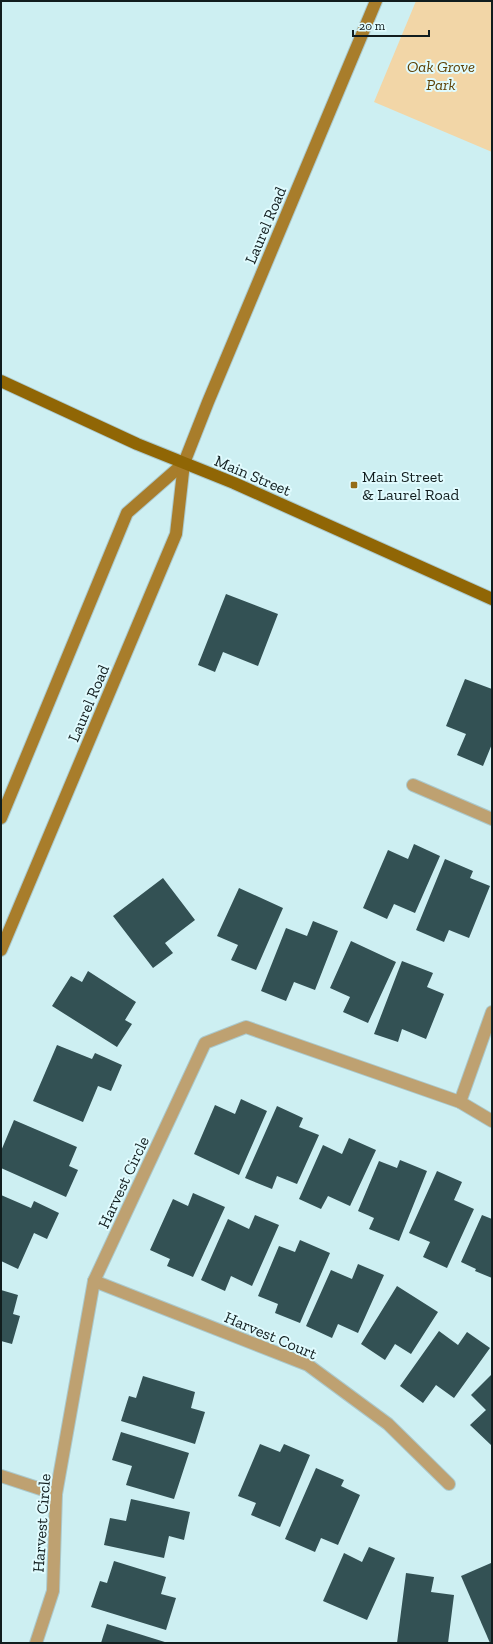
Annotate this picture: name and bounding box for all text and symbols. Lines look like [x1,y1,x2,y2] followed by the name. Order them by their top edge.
[353,12,429,38] scale bar
[359,19,386,33] text: 20 m
[407,57,475,94] park label: Oak Grove Park
[241,184,290,267] street label: Laurel Road
[212,451,294,500] street label: Main Street
[362,467,459,504] place label: Main Street & Laurel Road
[349,480,359,490] marker: Main Street & Laurel Road
[64,662,113,745] street label: Laurel Road
[94,1133,153,1231] street label: Harvest Circle
[222,1307,320,1363] street label: Harvest Court
[29,1473,54,1573] street label: Harvest Circle

